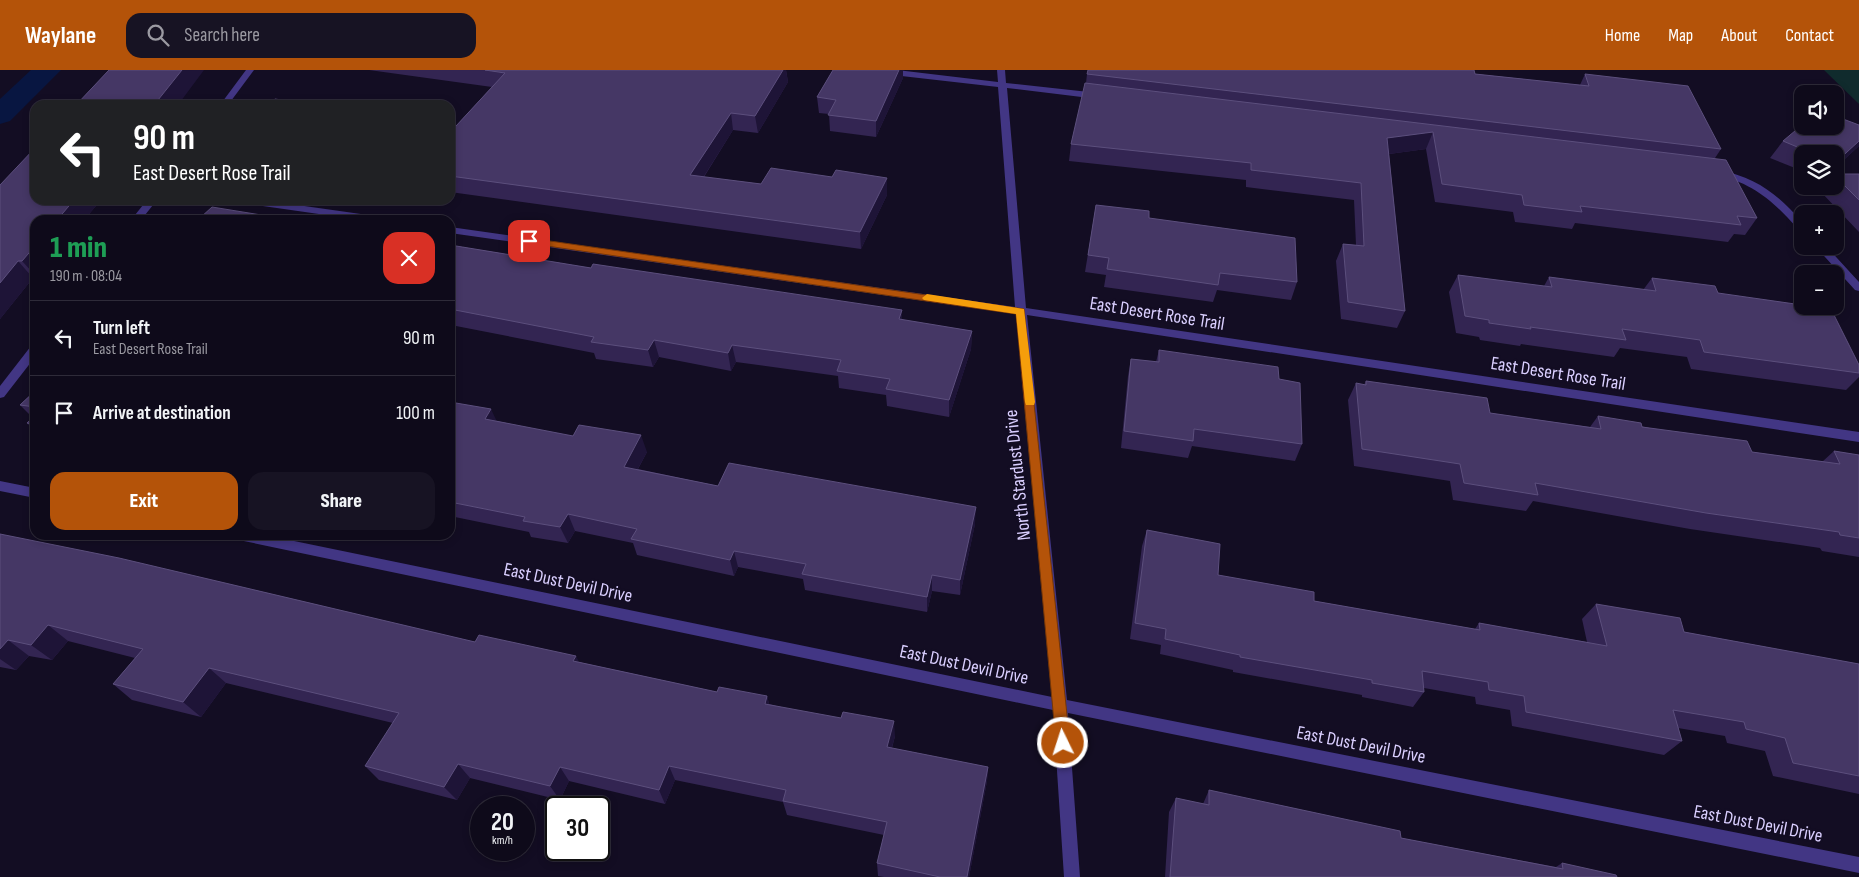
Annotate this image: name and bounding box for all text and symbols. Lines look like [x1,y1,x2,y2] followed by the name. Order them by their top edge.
[126,13,476,58] search box
[25,21,96,50] text: Waylane
[144,21,172,49] icon: search
[184,24,260,47] text: Search here
[1605,25,1640,46] text: Home
[1668,25,1693,46] text: Map
[1721,25,1757,46] text: About
[1785,25,1834,46] text: Contact
[1794,85,1844,315] map controls
[1794,85,1844,135] button: sound
[133,117,195,160] text: 90 m
[50,120,115,185] icon: left
[1794,145,1844,195] button: layers
[133,160,291,187] text: East Desert Rose Trail
[1794,205,1844,255] button: +
[508,220,550,262] pin
[515,227,543,255] icon: arrive
[50,230,107,266] text: 1 min
[383,232,435,284] button: close
[1794,265,1844,315] button: −
[50,267,122,286] text: 190 m · 08:04
[1088,292,1226,336] street label: East Desert Rose Trail
[93,317,150,340] text: Turn left
[50,324,78,352] icon: left
[403,327,435,350] text: 90 m
[93,340,208,359] text: East Desert Rose Trail
[1489,352,1627,396] street label: East Desert Rose Trail
[50,399,78,427] icon: arrive
[93,402,231,425] text: Arrive at destination
[396,402,435,425] text: 100 m
[1000,409,1036,541] street label: North Stardust Drive
[50,472,238,530] button: Exit
[248,472,435,530] button: Share
[502,558,634,608] street label: East Dust Devil Drive
[898,640,1030,690] street label: East Dust Devil Drive
[1036,716,1088,768] position arrow
[1295,721,1427,769] street label: East Dust Devil Drive
[545,796,610,861] speed limit sign: 30
[1692,800,1824,848] street label: East Dust Devil Drive
[491,807,514,838] text: 20
[492,833,513,848] text: km/h

